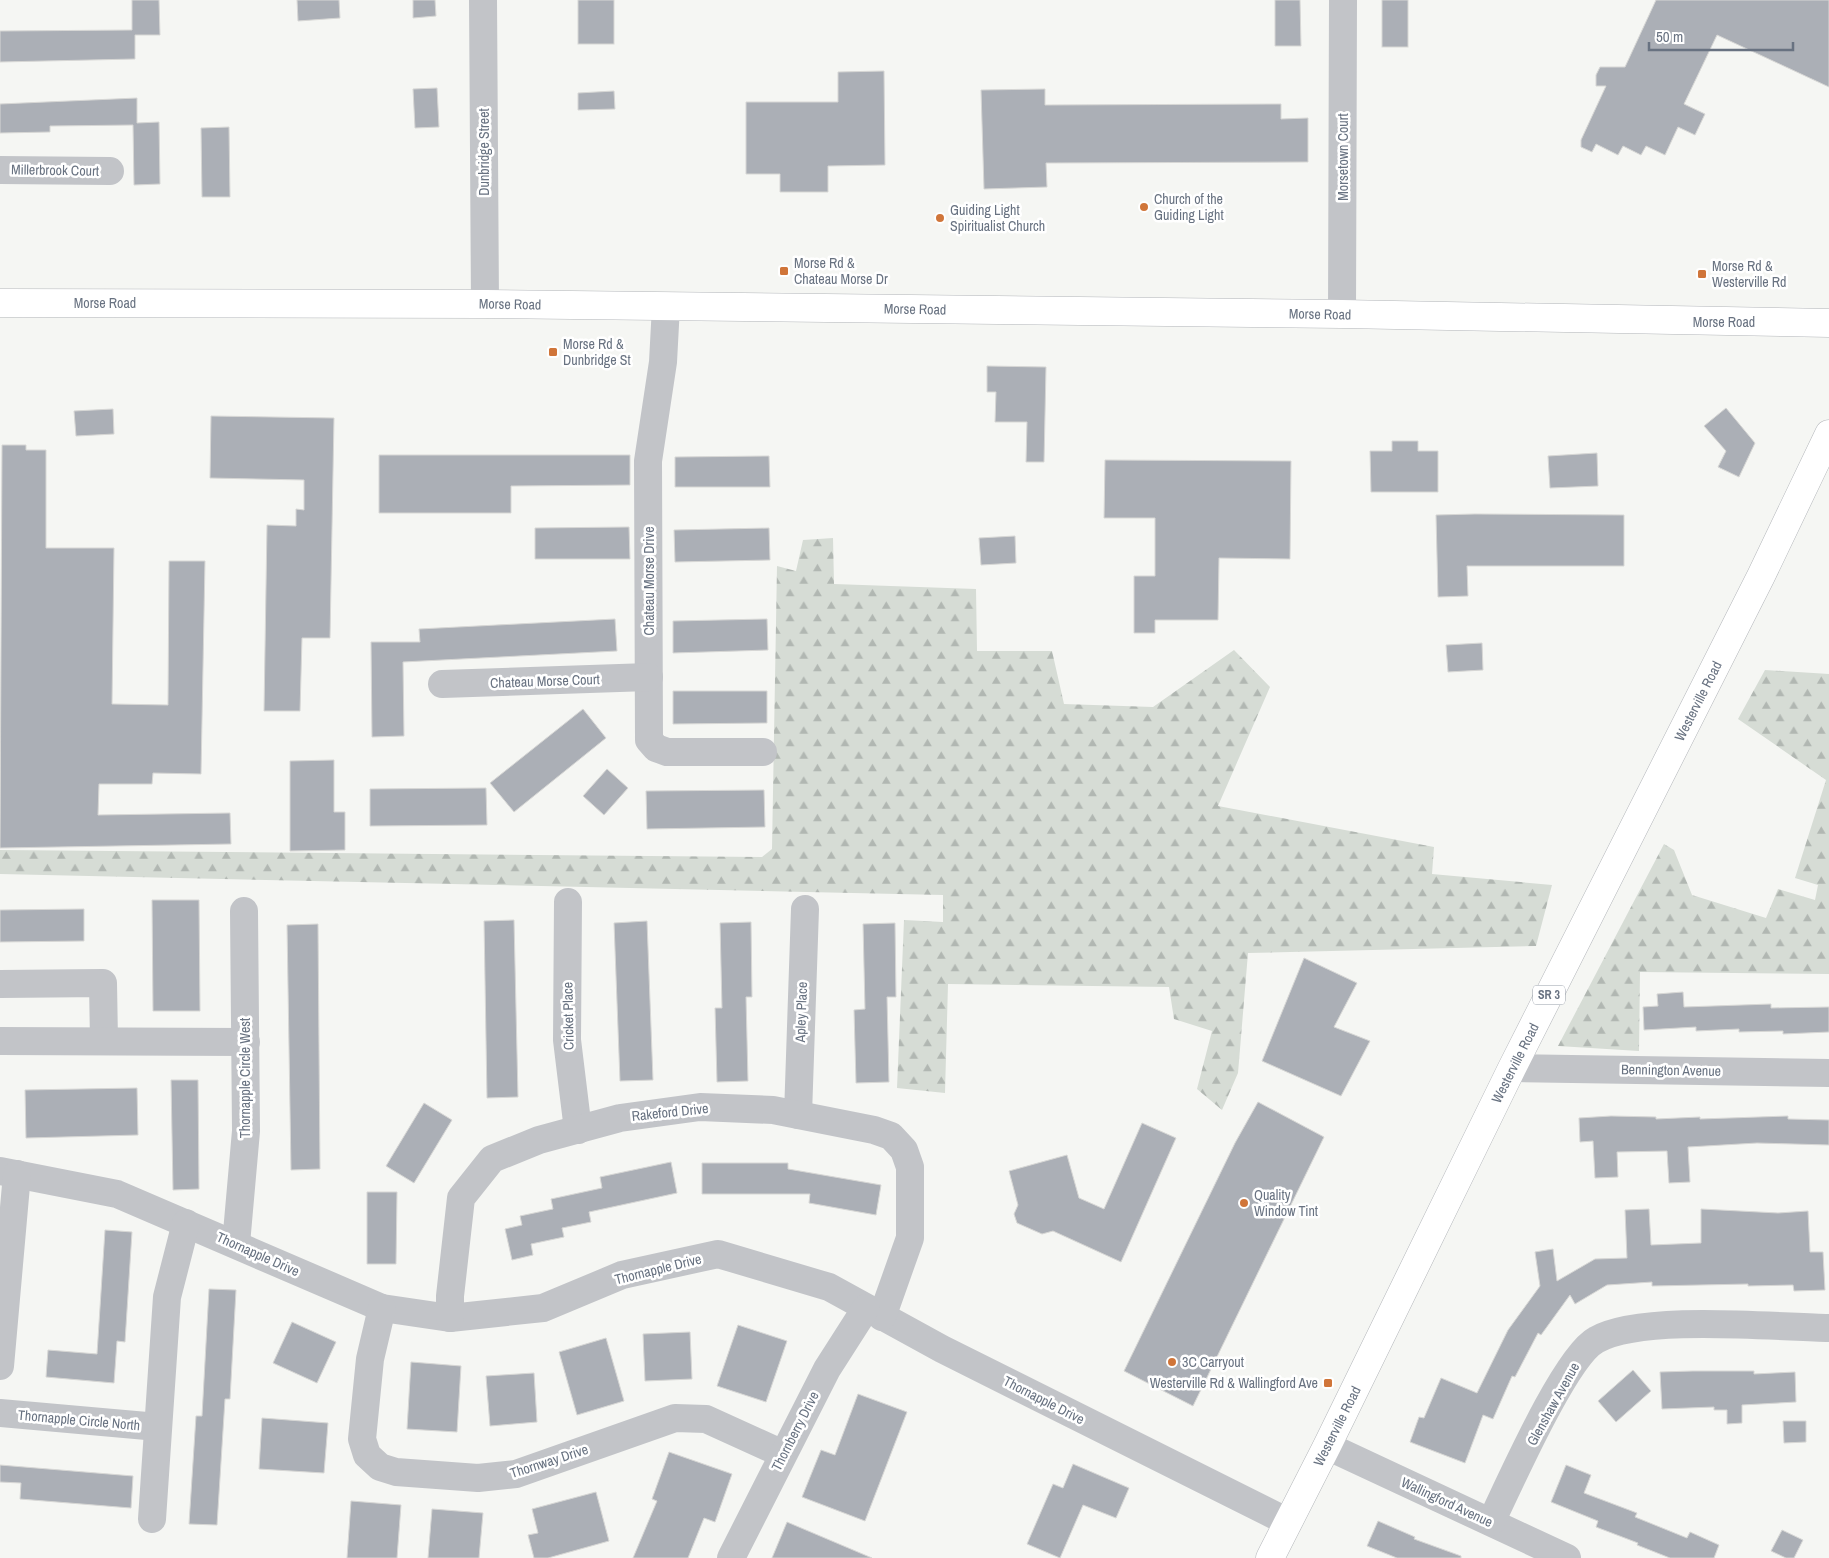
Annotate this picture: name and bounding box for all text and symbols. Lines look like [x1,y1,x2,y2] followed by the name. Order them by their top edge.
[1649,20,1793,52] scale bar
[1656,26,1683,47] text: 50 m
[475,108,493,196] street label: Dunbridge Street
[1334,113,1352,201] street label: Morsetown Court
[11,160,99,180] street label: Millerbrook Court
[1154,190,1224,224] place label: Church of the Guiding Light
[950,201,1045,235] place label: Guiding Light Spiritualist Church
[1138,201,1150,213] marker: Church of the Guiding Light
[934,212,946,224] marker: Guiding Light Spiritualist Church
[794,254,888,288] place label: Morse Rd & Chateau Morse Dr
[1712,257,1786,291] place label: Morse Rd & Westerville Rd
[778,265,790,277] marker: Morse Rd & Chateau Morse Dr
[1696,268,1708,280] marker: Morse Rd & Westerville Rd
[74,294,136,312] street label: Morse Road
[479,294,541,314] street label: Morse Road
[884,299,946,319] street label: Morse Road
[1289,304,1351,324] street label: Morse Road
[1693,313,1755,331] street label: Morse Road
[563,335,631,369] place label: Morse Rd & Dunbridge St
[547,346,559,358] marker: Morse Rd & Dunbridge St
[640,526,658,636] street label: Chateau Morse Drive
[1670,658,1726,744] street label: Westerville Road
[490,670,600,692] street label: Chateau Morse Court
[791,981,811,1044] street label: Apley Place
[558,982,578,1050] street label: Cricket Place
[1533,986,1565,1004] road number: SR 3
[236,1018,254,1138] street label: Thornapple Circle West
[1487,1020,1543,1106] street label: Westerville Road
[1621,1060,1721,1080] street label: Bennington Avenue
[631,1099,709,1125] street label: Rakeford Drive
[1254,1186,1318,1220] place label: Quality Window Tint
[1238,1197,1250,1209] marker: Quality Window Tint
[214,1228,302,1280] street label: Thornapple Drive
[613,1250,703,1288] street label: Thornapple Drive
[1182,1353,1244,1371] place label: 3C Carryout
[1166,1356,1178,1368] marker: 3C Carryout
[1523,1359,1583,1449] street label: Glenshaw Avenue
[1000,1372,1088,1428] street label: Thornapple Drive
[1150,1374,1318,1392] place label: Westerville Rd & Wallingford Ave
[1322,1377,1334,1389] marker: Westerville Rd & Wallingford Ave
[1309,1383,1365,1469] street label: Westerville Road
[767,1388,823,1474] street label: Thornberry Drive
[17,1406,141,1434] street label: Thornapple Circle North
[508,1440,590,1482] street label: Thornway Drive
[1398,1473,1496,1531] street label: Wallingford Avenue

